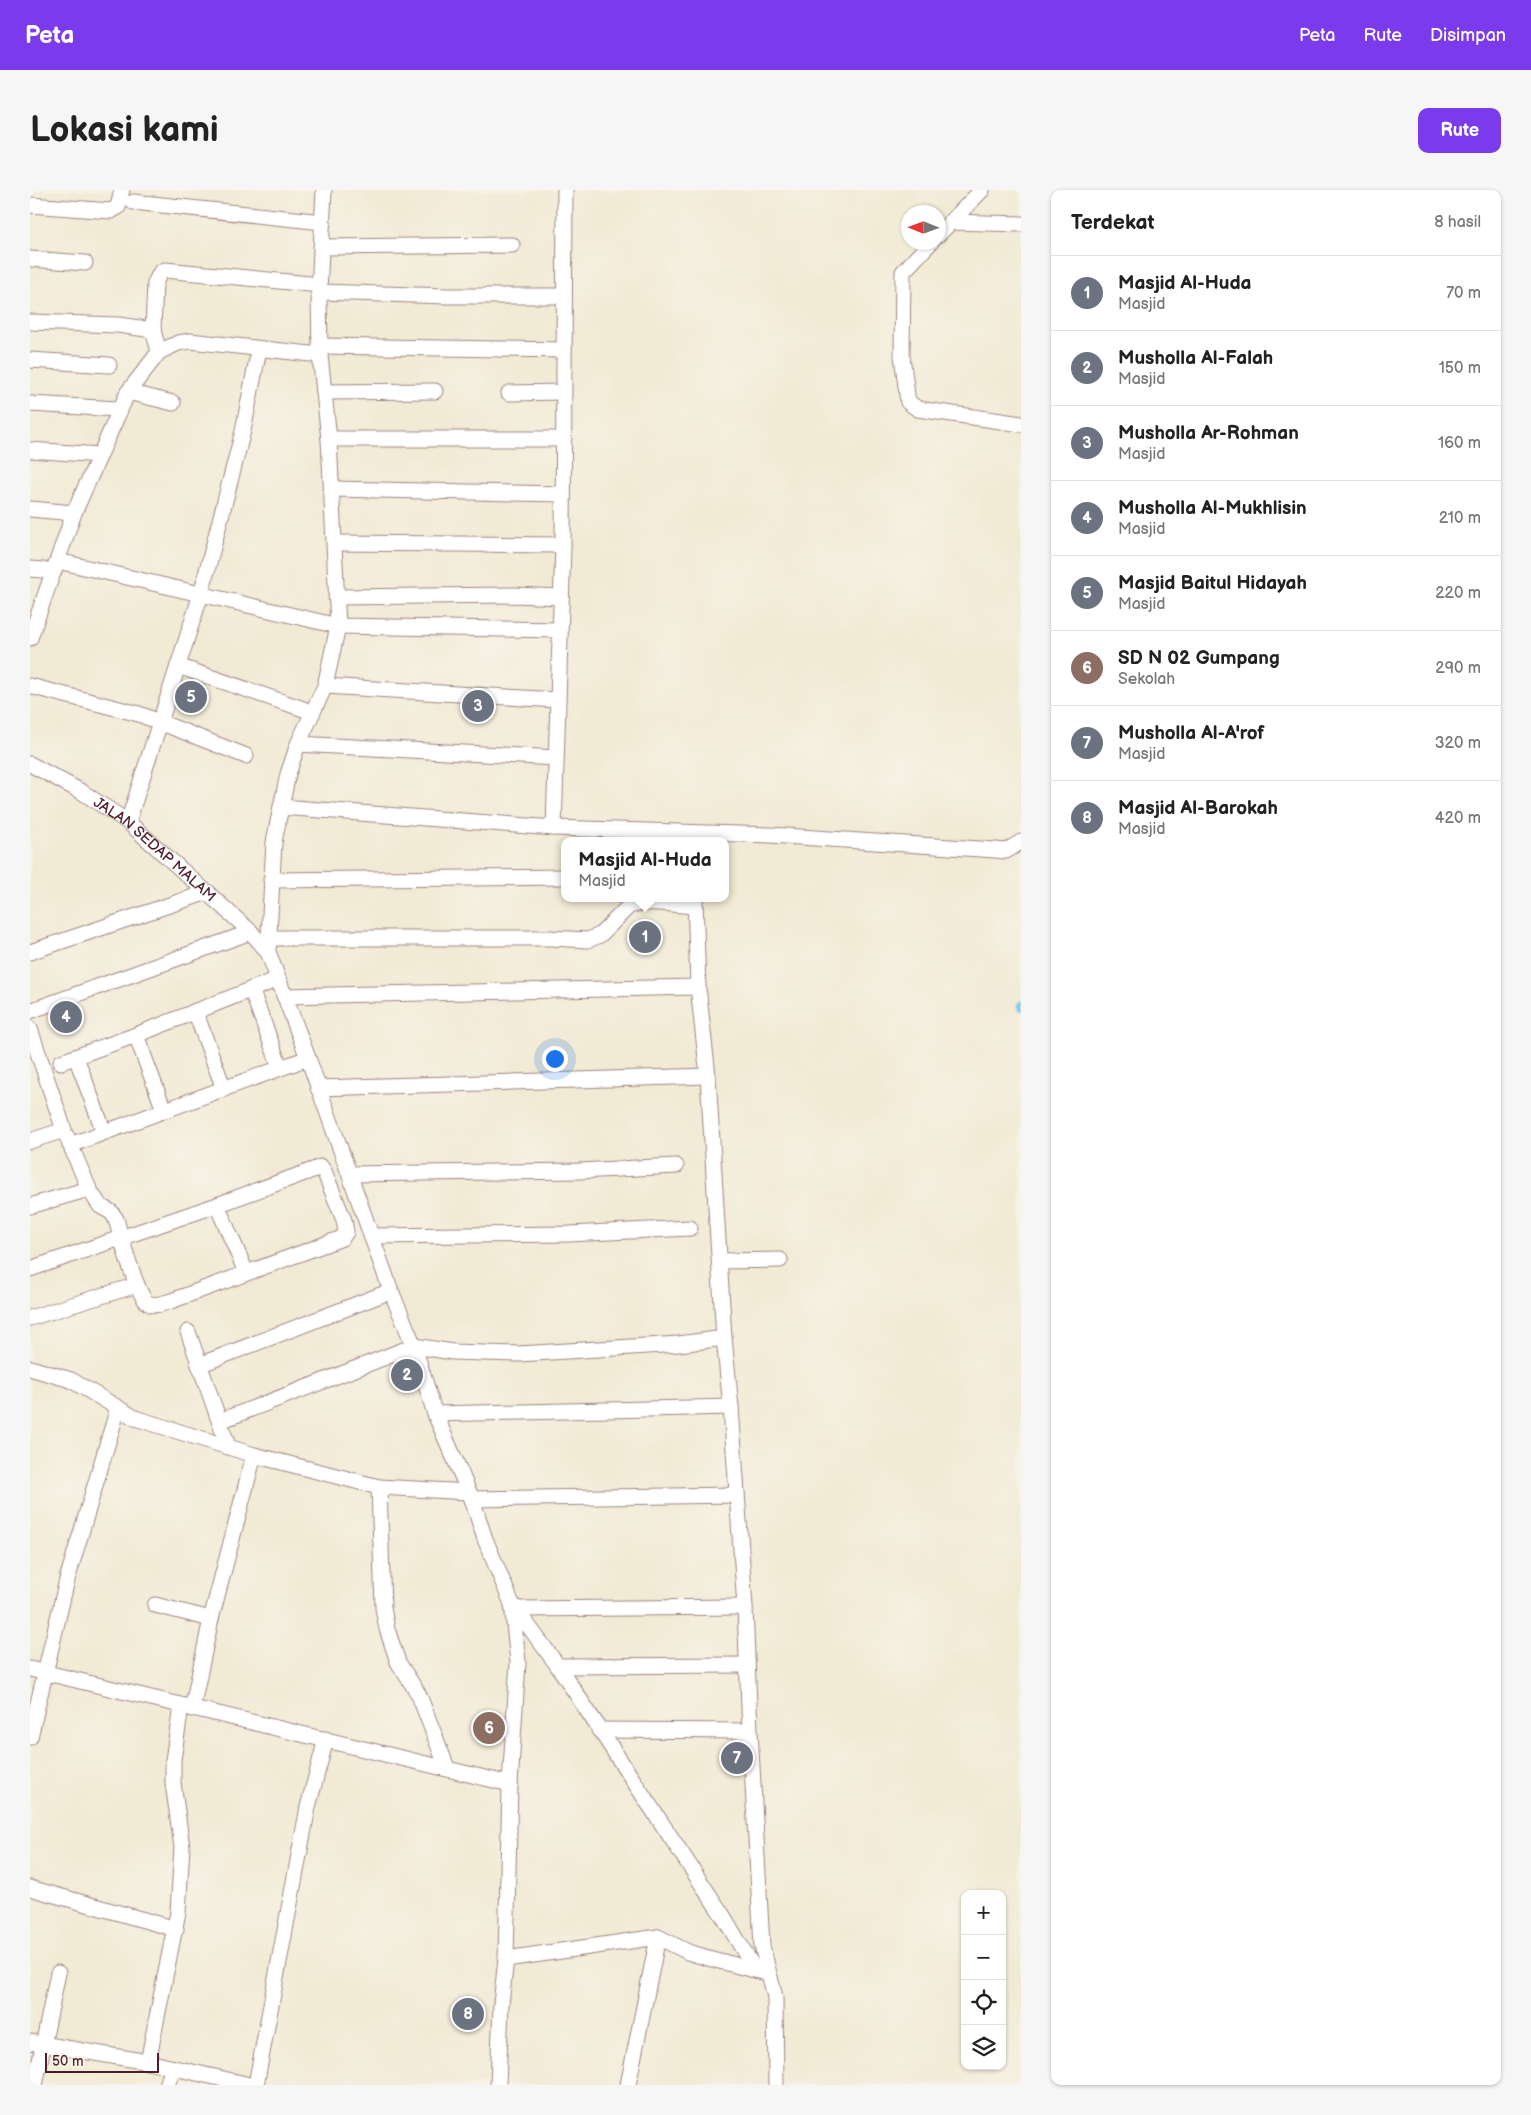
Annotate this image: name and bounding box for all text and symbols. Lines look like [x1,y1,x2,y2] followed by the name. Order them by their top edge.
[25,21,74,50] text: Peta
[1299,25,1335,46] text: Peta
[1363,25,1402,46] text: Rute
[1430,25,1506,46] text: Disimpan
[1418,108,1501,153] button: Rute
[30,109,219,152] text: Lokasi kami
[901,205,946,250] north arrow
[1071,210,1155,235] text: Terdekat
[1434,213,1481,232] text: 8 hasil
[1118,272,1251,295] text: Masjid Al-Huda
[1084,284,1090,303] text: 1
[1446,284,1481,303] text: 70 m
[1118,295,1166,314] text: Masjid
[1118,347,1273,370] text: Musholla Al-Falah
[1082,359,1092,378] text: 2
[1439,359,1481,378] text: 150 m
[1118,370,1166,389] text: Masjid
[1118,422,1299,445] text: Musholla Ar-Rohman
[1082,434,1092,453] text: 3
[1438,434,1481,453] text: 160 m
[1118,445,1166,464] text: Masjid
[1118,497,1307,520] text: Musholla Al-Mukhlisin
[1082,509,1092,528] text: 4
[1439,509,1481,528] text: 210 m
[1118,520,1166,539] text: Masjid
[1118,572,1307,595] text: Masjid Baitul Hidayah
[1082,584,1092,603] text: 5
[1435,584,1481,603] text: 220 m
[1118,595,1166,614] text: Masjid
[1118,647,1280,670] text: SD N 02 Gumpang
[1082,659,1092,678] text: 6
[1435,659,1481,678] text: 290 m
[1118,670,1175,689] text: Sekolah
[175,678,207,716] pin: 5
[462,687,494,725] pin: 3
[1118,722,1264,745] text: Musholla Al-A'rof
[1083,734,1091,753] text: 7
[1435,734,1481,753] text: 320 m
[1118,745,1166,764] text: Masjid
[90,793,220,906] street label: JALAN SEDAP MALAM
[1118,797,1278,820] text: Masjid Al-Barokah
[1082,809,1092,828] text: 8
[1435,809,1481,828] text: 420 m
[1118,820,1166,839] text: Masjid
[561,837,729,902] popup
[578,849,712,872] text: Masjid Al-Huda
[578,872,626,891] text: Masjid
[629,918,661,956] pin: 1
[50,998,82,1036] pin: 4
[542,1046,568,1072] your location
[391,1356,423,1394] pin: 2
[473,1709,505,1747] pin: 6
[721,1739,753,1777] pin: 7
[961,1890,1006,2070] map controls
[961,1890,1006,1935] button: +
[961,1935,1006,1980] button: −
[961,1980,1006,2025] button: locate
[452,1995,484,2033] pin: 8
[961,2025,1006,2070] button: layers
[45,2050,159,2073] scale bar
[52,2053,84,2070] text: 50 m

